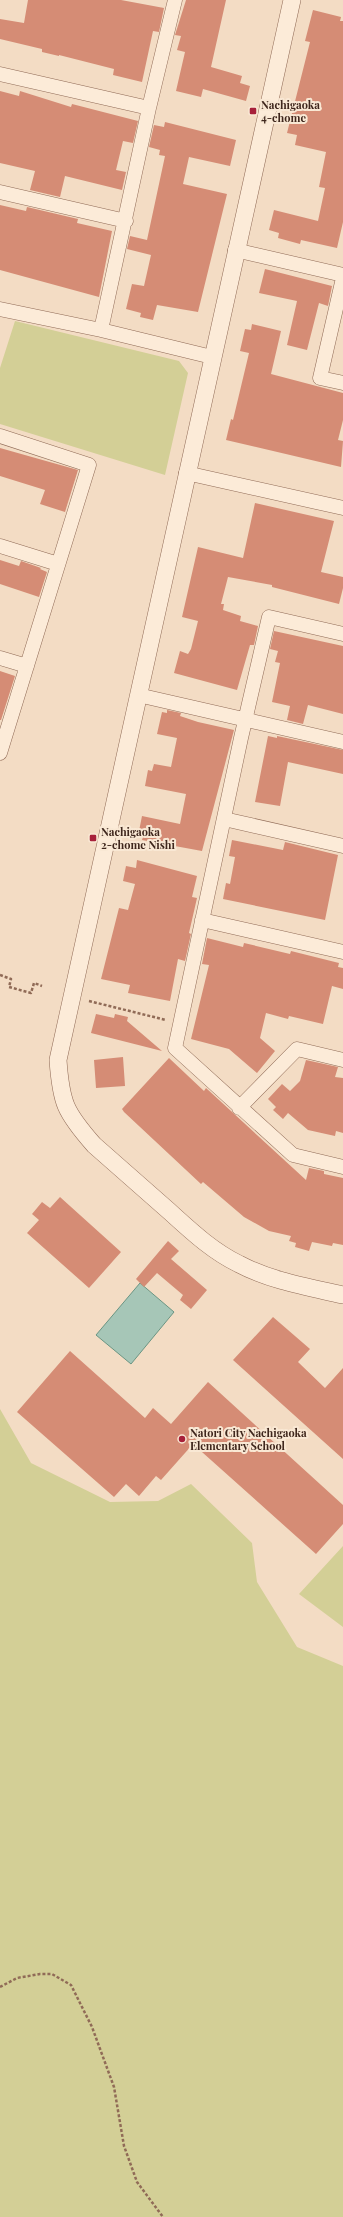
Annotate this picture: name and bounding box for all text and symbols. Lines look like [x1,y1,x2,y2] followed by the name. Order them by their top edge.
[261,97,320,125] place label: Nachigaoka 4-chome
[248,106,258,116] marker: Nachigaoka 4-chome
[101,824,176,852] place label: Nachigaoka 2-chome Nishi
[88,833,98,843] marker: Nachigaoka 2-chome Nishi
[190,1425,307,1453] place label: Natori City Nachigaoka Elementary School
[177,1434,187,1444] marker: Natori City Nachigaoka Elementary School

